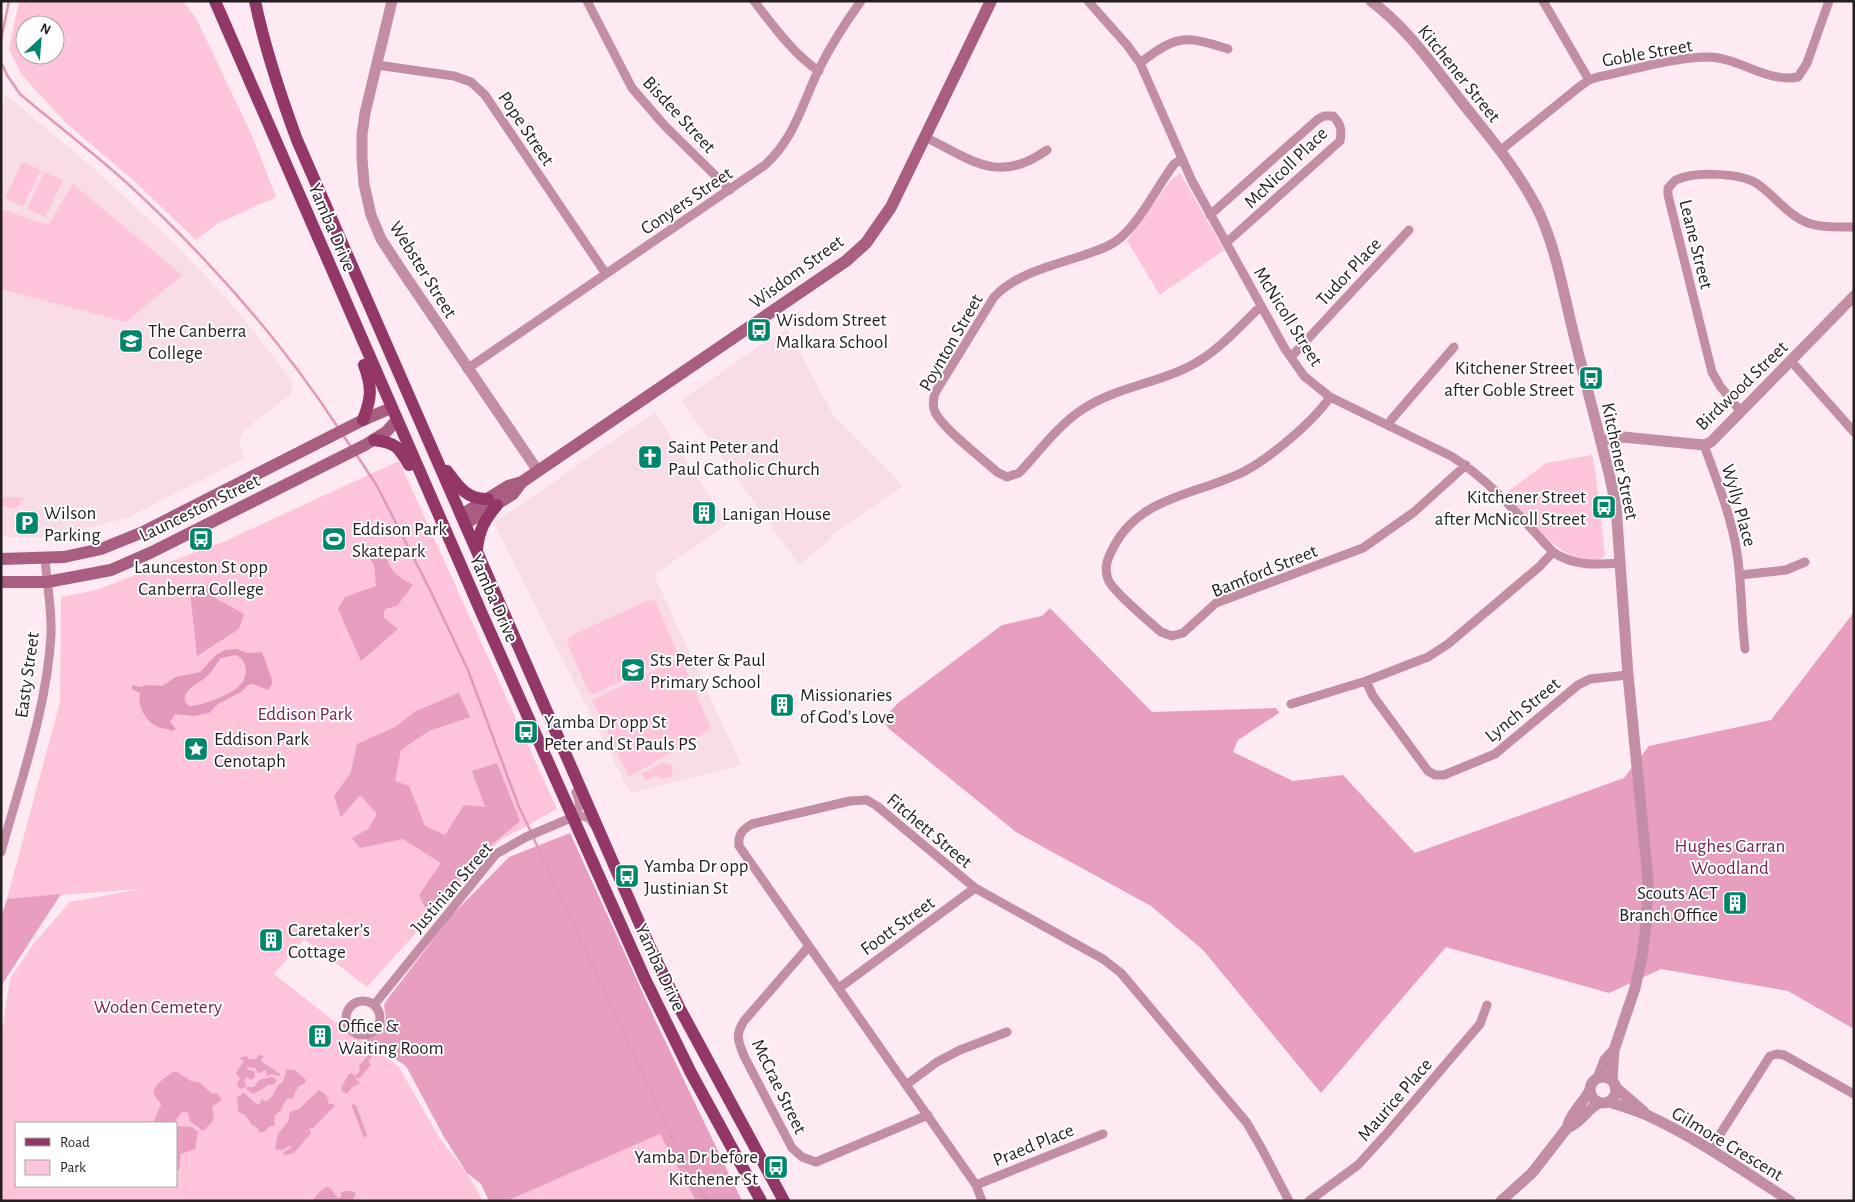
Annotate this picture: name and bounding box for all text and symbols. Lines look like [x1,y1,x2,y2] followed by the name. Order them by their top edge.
[15,15,65,65] north arrow
[38,21,53,38] text: N
[1414,22,1504,126] street label: Kitchener Street
[1601,36,1694,71] street label: Goble Street
[639,73,719,157] street label: Bisdee Street
[494,88,557,169] street label: Pope Street
[1241,124,1331,212] street label: McNicoll Place
[638,164,736,239] street label: Conyers Street
[305,181,359,274] street label: Yamba Drive
[1675,198,1716,291] street label: Leane Street
[385,218,460,322] street label: Webster Street
[747,232,847,312] street label: Wisdom Street
[1313,234,1385,310] street label: Tudor Place
[1250,264,1326,370] street label: McNicoll Street
[916,291,987,395] street label: Poynton Street
[776,311,888,352] place label: Wisdom Street Malkara School
[746,317,772,343] bus stop icon: Wisdom Street Malkara School
[148,322,247,363] place label: The Canberra College
[118,328,144,354] school or university icon: The Canberra College
[1692,338,1792,434] street label: Birdwood Street
[1444,359,1574,400] place label: Kitchener Street after Goble Street
[1578,365,1604,391] bus stop icon: Kitchener Street after Goble Street
[1598,401,1641,522] street label: Kitchener Street
[668,438,820,479] place label: Saint Peter and Paul Catholic Church
[637,444,663,470] church icon: Saint Peter and Paul Catholic Church
[1718,462,1759,549] street label: Wylly Place
[136,471,263,546] street label: Launceston Street
[1435,488,1586,529] place label: Kitchener Street after McNicoll Street
[1591,494,1617,520] bus stop icon: Kitchener Street after McNicoll Street
[691,500,717,526] building icon: Lanigan House
[44,504,101,545] place label: Wilson Parking
[722,505,831,524] place label: Lanigan House
[14,510,40,536] parking icon: Wilson Parking
[352,520,447,561] place label: Eddison Park Skatepark
[188,526,214,552] bus stop icon: Launceston St opp Canberra College
[321,526,347,552] sports icon: Eddison Park Skatepark
[1209,542,1320,601] street label: Bamford Street
[466,552,521,645] street label: Yamba Drive
[134,558,268,599] place label: Launceston St opp Canberra College
[12,631,43,719] street label: Easty Street
[650,651,766,692] place label: Sts Peter & Paul Primary School
[620,657,646,683] school or university icon: Sts Peter & Paul Primary School
[1482,674,1564,746] street label: Lynch Street
[800,686,895,727] place label: Missionaries of God’s Love
[769,692,795,718] building icon: Missionaries of God’s Love
[258,705,353,724] park label: Eddison Park
[544,713,697,754] place label: Yamba Dr opp St Peter and St Pauls PS
[513,719,539,745] bus stop icon: Yamba Dr opp St Peter and St Pauls PS
[214,730,309,771] place label: Eddison Park Cenotaph
[183,736,209,762] place icon: Eddison Park Cenotaph
[883,790,975,872] street label: Fitchett Street
[1675,837,1785,878] park label: Hughes Garran Woodland
[408,839,497,937] street label: Justinian Street
[644,857,749,898] place label: Yamba Dr opp Justinian St
[614,863,640,889] bus stop icon: Yamba Dr opp Justinian St
[1619,884,1718,925] place label: Scouts ACT Branch Office
[1722,890,1748,916] building icon: Scouts ACT Branch Office
[857,893,938,959] street label: Foott Street
[288,921,370,962] place label: Caretaker’s Cottage
[631,921,688,1014] street label: Yamba Drive
[258,927,284,953] building icon: Caretaker’s Cottage
[94,998,222,1017] park label: Woden Cemetery
[338,1017,444,1058] place label: Office & Waiting Room
[307,1023,333,1049] building icon: Office & Waiting Room
[748,1036,810,1137] street label: McCrae Street
[1354,1055,1436,1145] street label: Maurice Place
[1668,1104,1786,1185] street label: Gilmore Crescent
[990,1121,1077,1170] street label: Praed Place
[15,1122,178,1187] legend
[60,1135,90,1150] text: Road
[634,1148,758,1189] place label: Yamba Dr before Kitchener St
[763,1154,789,1180] bus stop icon: Yamba Dr before Kitchener St
[60,1160,86,1175] text: Park

